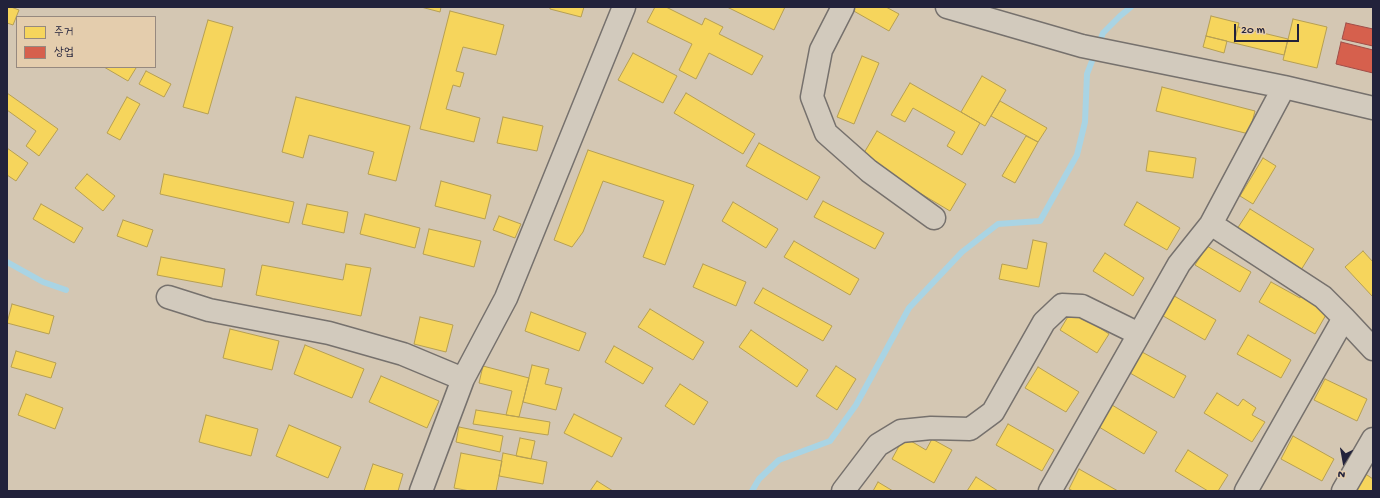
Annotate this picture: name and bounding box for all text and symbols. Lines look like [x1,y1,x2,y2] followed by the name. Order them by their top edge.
[16,16,156,68] legend
[1236,16,1301,42] scale bar
[1241,24,1265,38] text: 20 m
[54,26,73,40] text: 주거
[54,46,73,60] text: 상업
[1324,442,1364,482] north arrow
[1337,467,1346,480] text: N

